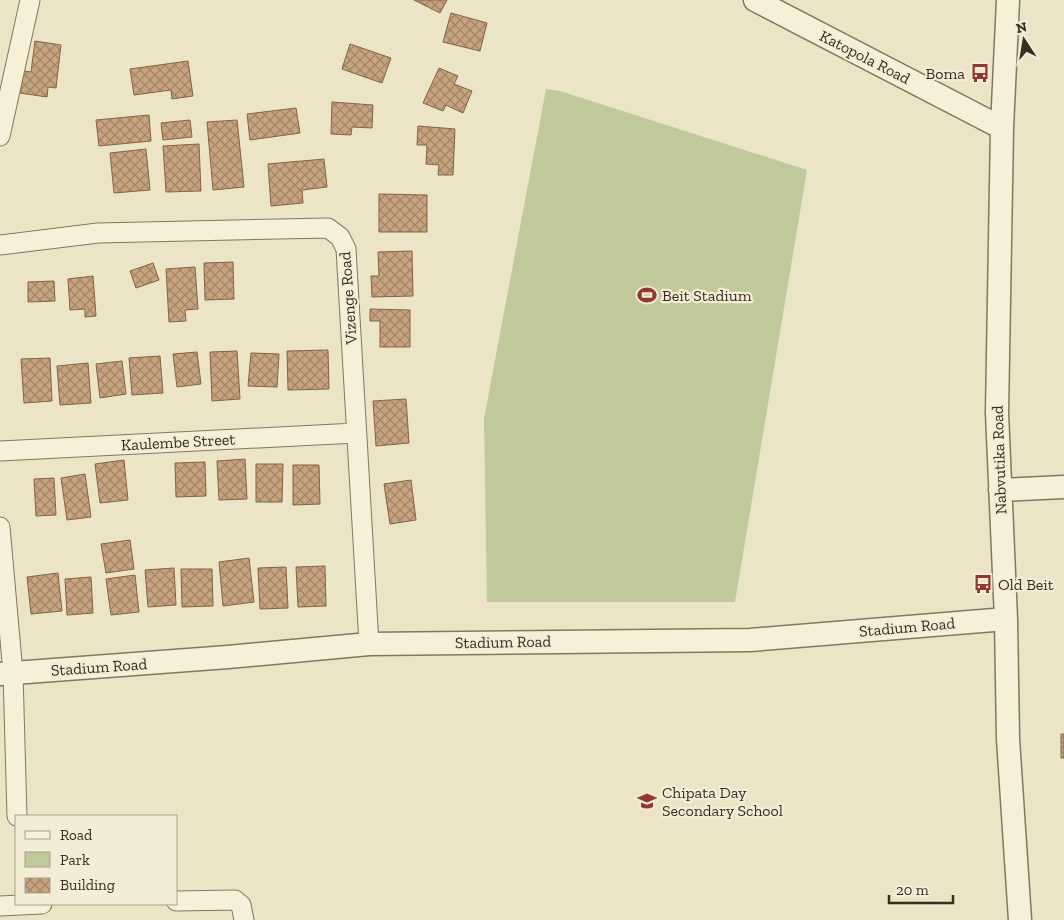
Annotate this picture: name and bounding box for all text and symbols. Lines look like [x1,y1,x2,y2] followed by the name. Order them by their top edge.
[999,15,1049,65] north arrow
[1014,18,1029,37] text: N
[817,26,914,88] street label: Katopola Road
[969,62,991,84] bus stop icon: Boma
[926,64,965,83] place label: Boma
[335,251,361,346] street label: Vizenge Road
[636,284,658,306] sports icon: Beit Stadium
[662,286,752,305] place label: Beit Stadium
[988,405,1010,515] street label: Nabvutika Road
[120,430,236,454] street label: Kaulembe Street
[972,573,994,595] bus stop icon: Old Beit
[998,575,1054,594] place label: Old Beit
[858,613,956,641] street label: Stadium Road
[455,632,552,652] street label: Stadium Road
[50,654,148,680] street label: Stadium Road
[662,783,783,820] place label: Chipata Day Secondary School
[636,790,658,812] school or university icon: Chipata Day Secondary School
[15,815,178,905] legend
[60,826,93,844] text: Road
[60,851,90,869] text: Park
[889,872,953,904] scale bar
[60,876,115,894] text: Building
[896,881,929,899] text: 20 m

